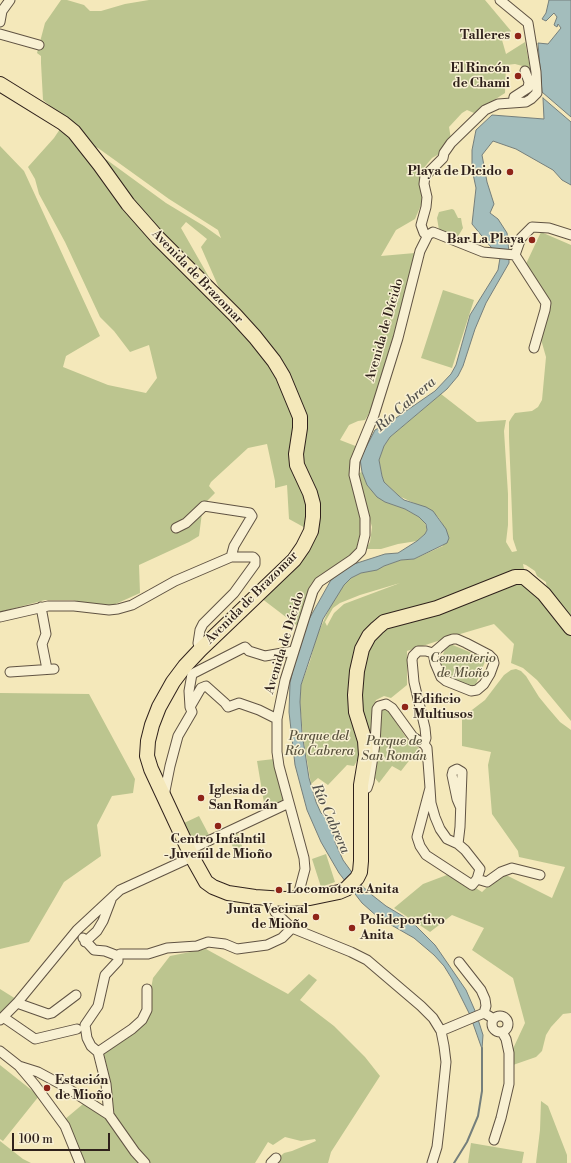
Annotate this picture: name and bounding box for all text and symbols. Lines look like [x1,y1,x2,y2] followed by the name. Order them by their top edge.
[460,28,510,44] place label: Talleres
[513,31,523,41] marker: Talleres
[450,61,510,92] place label: El Rincón de Chami
[513,71,523,81] marker: El Rincón de Chami
[407,164,502,180] place label: Playa de Dicido
[505,167,515,177] marker: Playa de Dicido
[148,227,246,327] street label: Avenida de Brazomar
[447,232,524,248] place label: Bar La Playa
[527,235,537,245] marker: Bar La Playa
[363,277,407,383] street label: Avenida de Dícido
[372,374,440,436] water label: Río Cabrera
[202,548,302,648] street label: Avenida de Brazomar
[262,590,308,696] street label: Avenida de Dícido
[430,651,496,682] park label: Cementerio de Mioño
[413,692,473,723] place label: Edificio Multiusos
[400,702,410,712] marker: Edificio Multiusos
[284,729,354,760] park label: Parque del Río Cabrera
[361,734,427,765] park label: Parque de San Román
[307,782,353,856] water label: Río Cabrera
[209,783,277,814] place label: Iglesia de San Román
[196,793,206,803] marker: Iglesia de San Román
[213,821,223,831] marker: Centro Infalntil - Juvenil de Mioño
[164,832,272,863] place label: Centro Infalntil - Juvenil de Mioño
[287,882,399,898] place label: Locomotora Anita
[274,885,284,895] marker: Locomotora Anita
[228,902,308,933] place label: Junta Vecinal de Mioño
[311,912,321,922] marker: Junta Vecinal de Mioño
[360,913,445,944] place label: Polideportivo Anita
[347,923,357,933] marker: Polideportivo Anita
[55,1073,112,1104] place label: Estación de Mioño
[42,1083,52,1093] marker: Estación de Mioño
[14,1125,112,1151] scale bar
[19,1132,53,1147] text: 100 m

